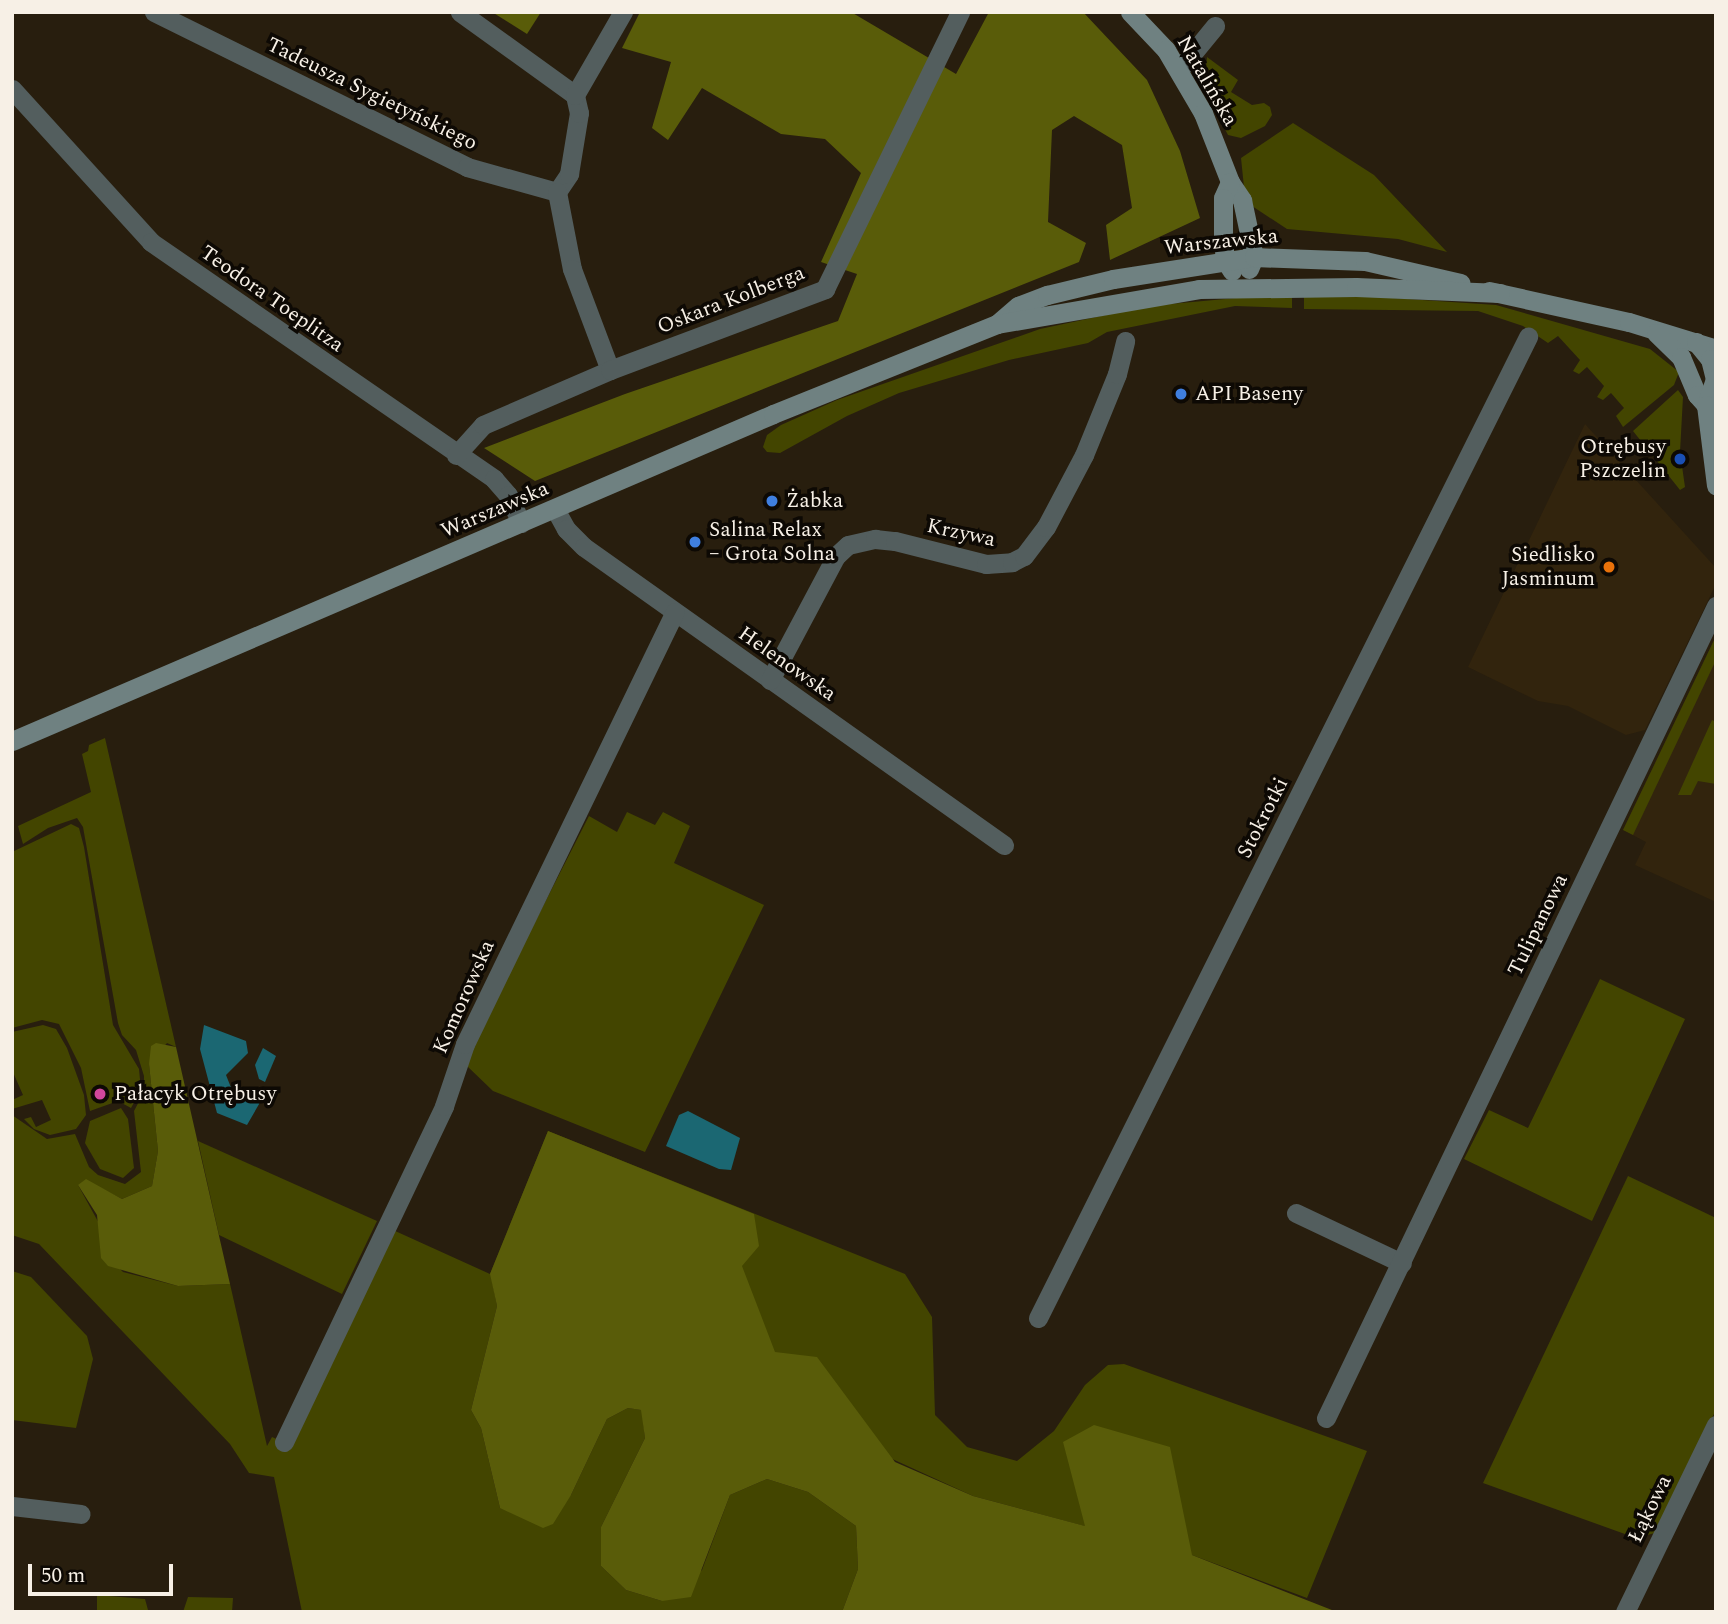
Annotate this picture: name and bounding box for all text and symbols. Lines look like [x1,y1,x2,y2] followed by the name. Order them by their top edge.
[1171,31,1243,131] street label: Natalińska
[263,32,481,156] street label: Tadeusza Sygietyńskiego
[1163,223,1279,261] street label: Warszawska
[196,240,348,358] street label: Teodora Toeplitza
[654,260,808,340] street label: Oskara Kolberga
[1195,381,1303,407] place label: API Baseny
[1173,386,1189,402] marker: API Baseny
[1579,434,1666,484] place label: Otrębusy Pszczelin
[1672,451,1688,467] marker: Otrębusy Pszczelin
[437,476,553,544] street label: Warszawska
[786,488,843,514] place label: Żabka
[764,493,780,509] marker: Żabka
[924,513,998,553] street label: Krzywa
[709,517,835,567] place label: Salina Relax – Grota Solna
[687,534,703,550] marker: Salina Relax – Grota Solna
[1502,542,1595,592] place label: Siedlisko Jasminum
[1601,559,1617,575] marker: Siedlisko Jasminum
[733,621,841,707] street label: Helenowska
[1232,774,1294,862] street label: Stokrotki
[1502,870,1574,980] street label: Tulipanowa
[428,936,500,1058] street label: Komorowska
[114,1081,276,1107] place label: Pałacyk Otrębusy
[92,1086,108,1102] marker: Pałacyk Otrębusy
[1623,1471,1677,1547] street label: Łąkowa
[32,1550,177,1594] scale bar
[41,1560,85,1592] text: 50 m

